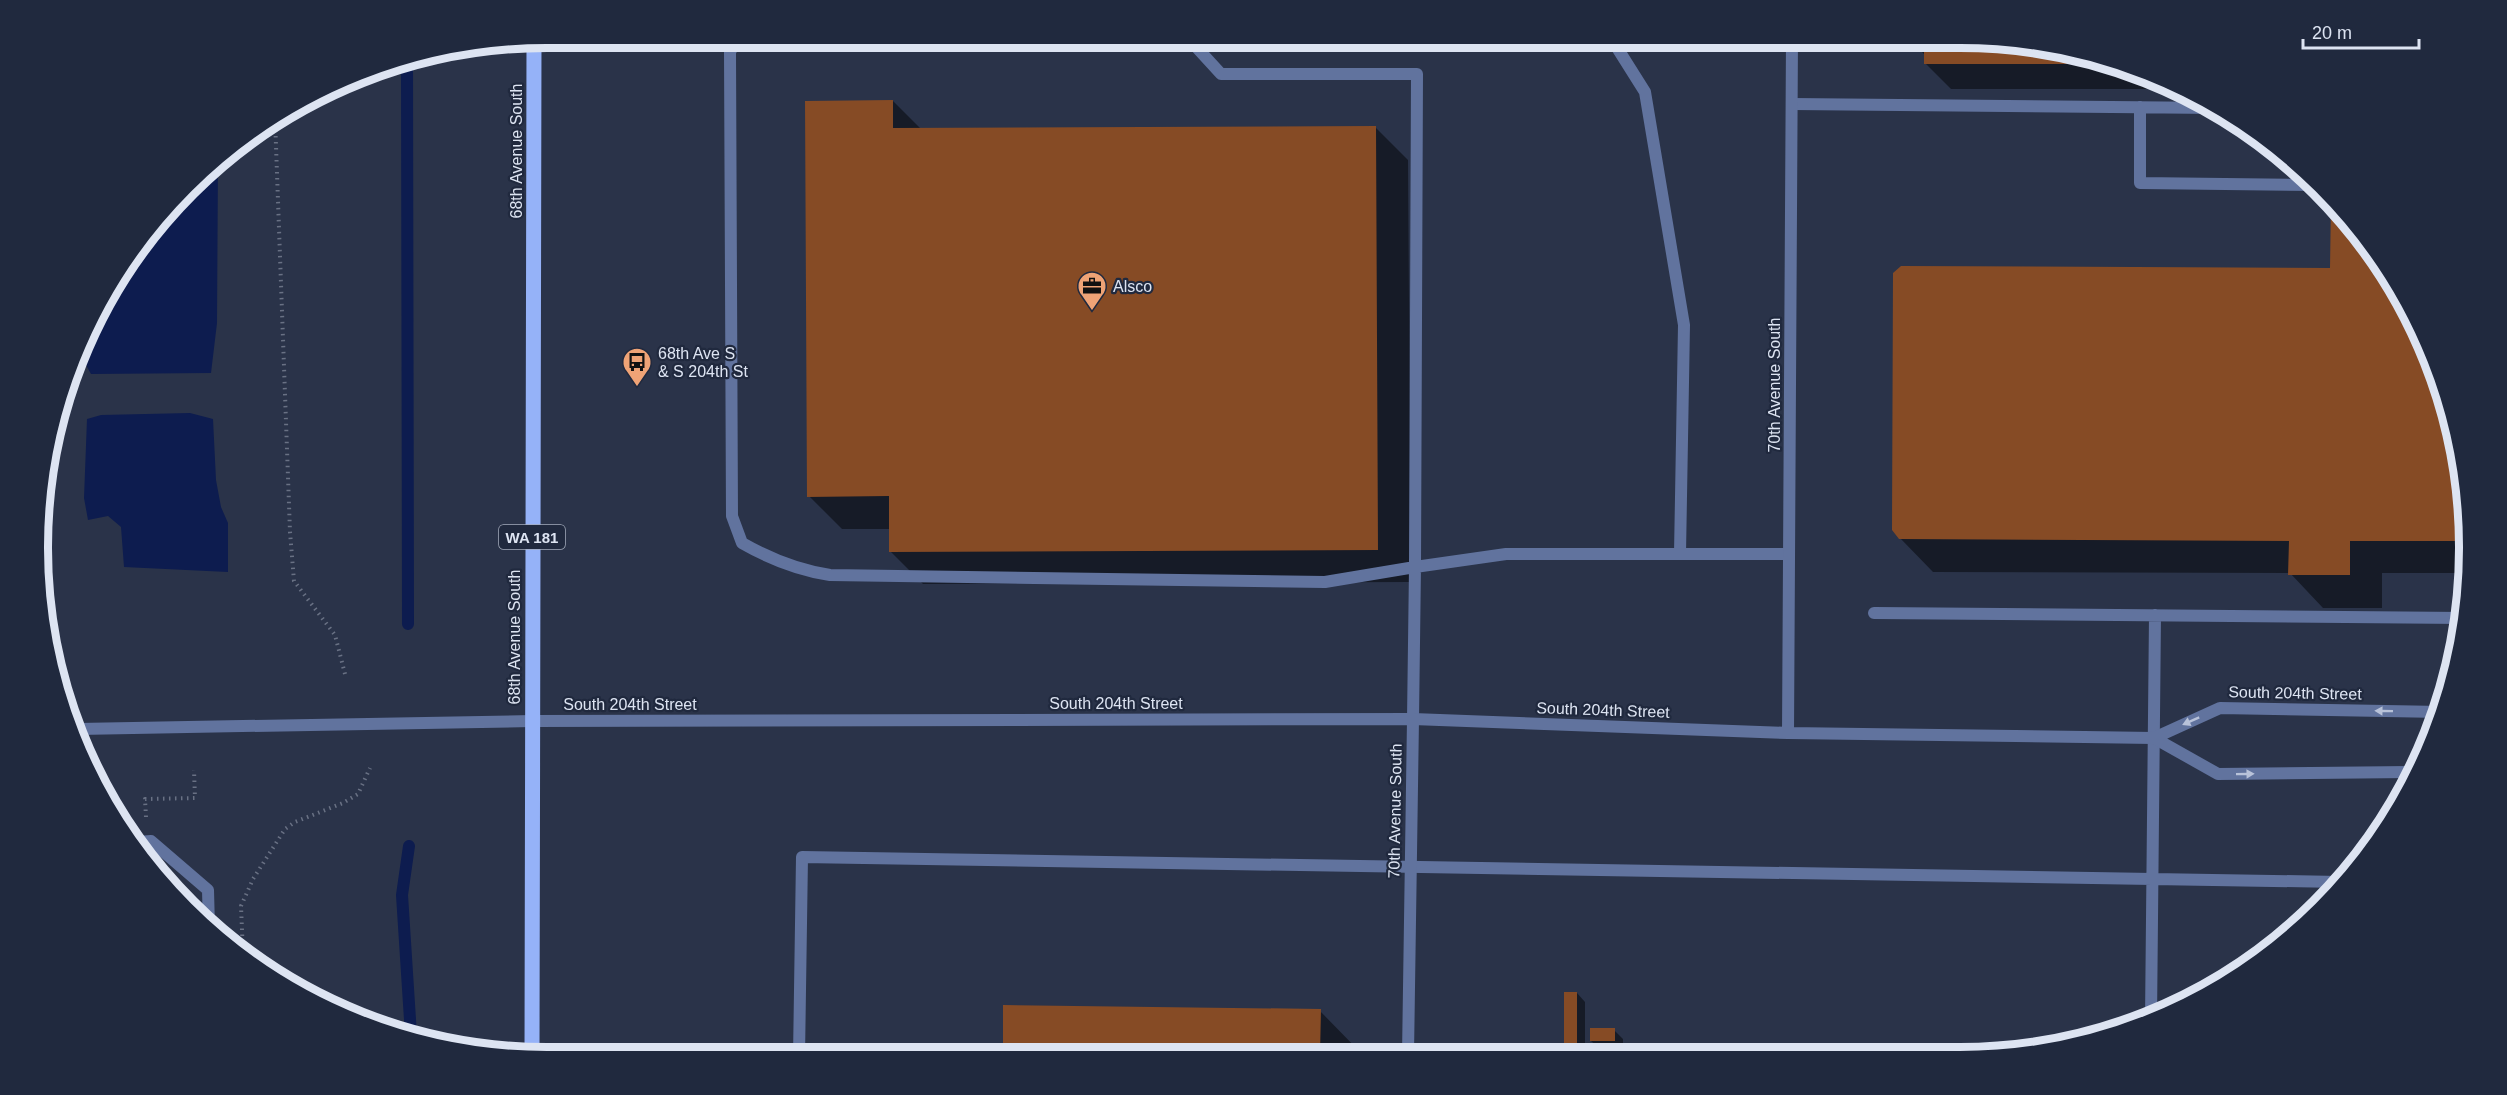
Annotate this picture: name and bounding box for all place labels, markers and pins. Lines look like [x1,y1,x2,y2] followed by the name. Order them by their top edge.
[1076,270,1108,312] office icon: Alsco
[1113,278,1152,295] place label: Alsco
[658,345,748,380] place label: 68th Ave S & S 204th St
[621,346,653,388] bus stop icon: 68th Ave S & S 204th St

